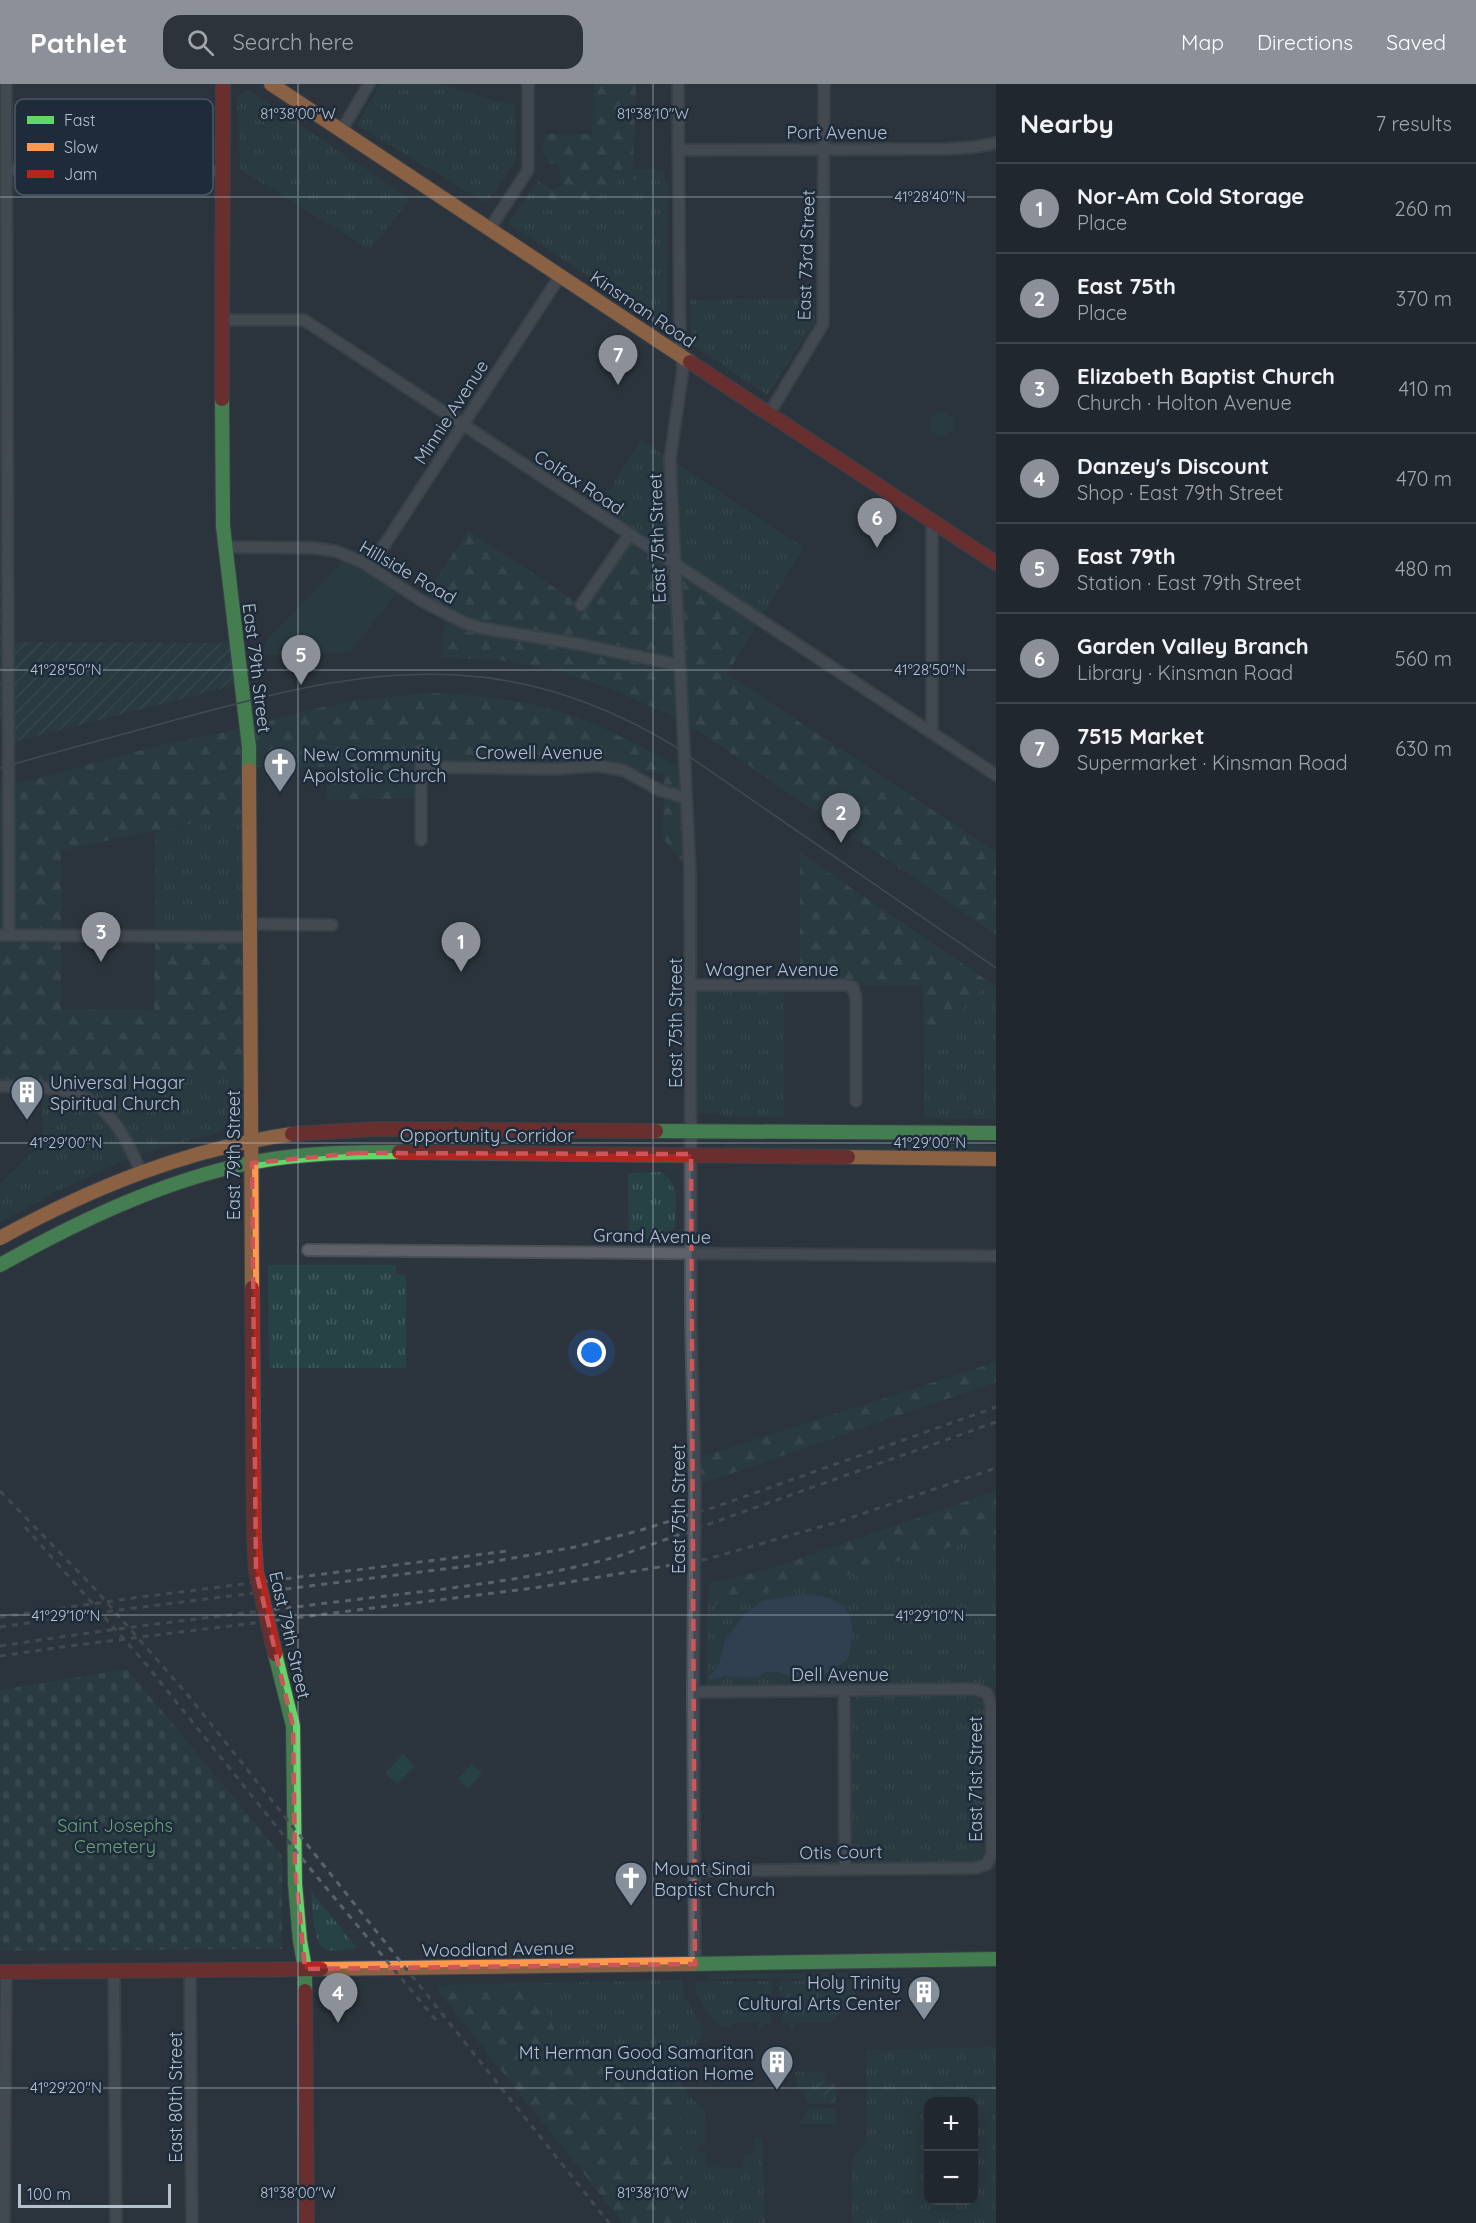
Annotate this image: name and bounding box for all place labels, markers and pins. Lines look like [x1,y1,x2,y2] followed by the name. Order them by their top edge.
[598,336,638,385] pin: 7
[858,498,896,548] pin: 6
[282,636,320,685] pin: 5
[303,743,446,787] place label: New Community Apolstolic Church
[262,746,298,793] church icon: New Community Apolstolic Church
[822,794,860,843] pin: 2
[82,912,120,962] pin: 3
[442,922,480,972] pin: 1
[50,1071,185,1115] place label: Universal Hagar Spiritual Church
[9,1074,45,1121] building icon: Universal Hagar Spiritual Church
[654,1857,775,1901] place label: Mount Sinai Baptist Church
[613,1860,649,1907] church icon: Mount Sinai Baptist Church
[738,1971,901,2015] place label: Holy Trinity Cultural Arts Center
[318,1974,358,2023] pin: 4
[906,1974,942,2021] building icon: Holy Trinity Cultural Arts Center
[519,2041,754,2085] place label: Mt Herman Good Samaritan Foundation Home
[759,2044,795,2091] building icon: Mt Herman Good Samaritan Foundation Home

